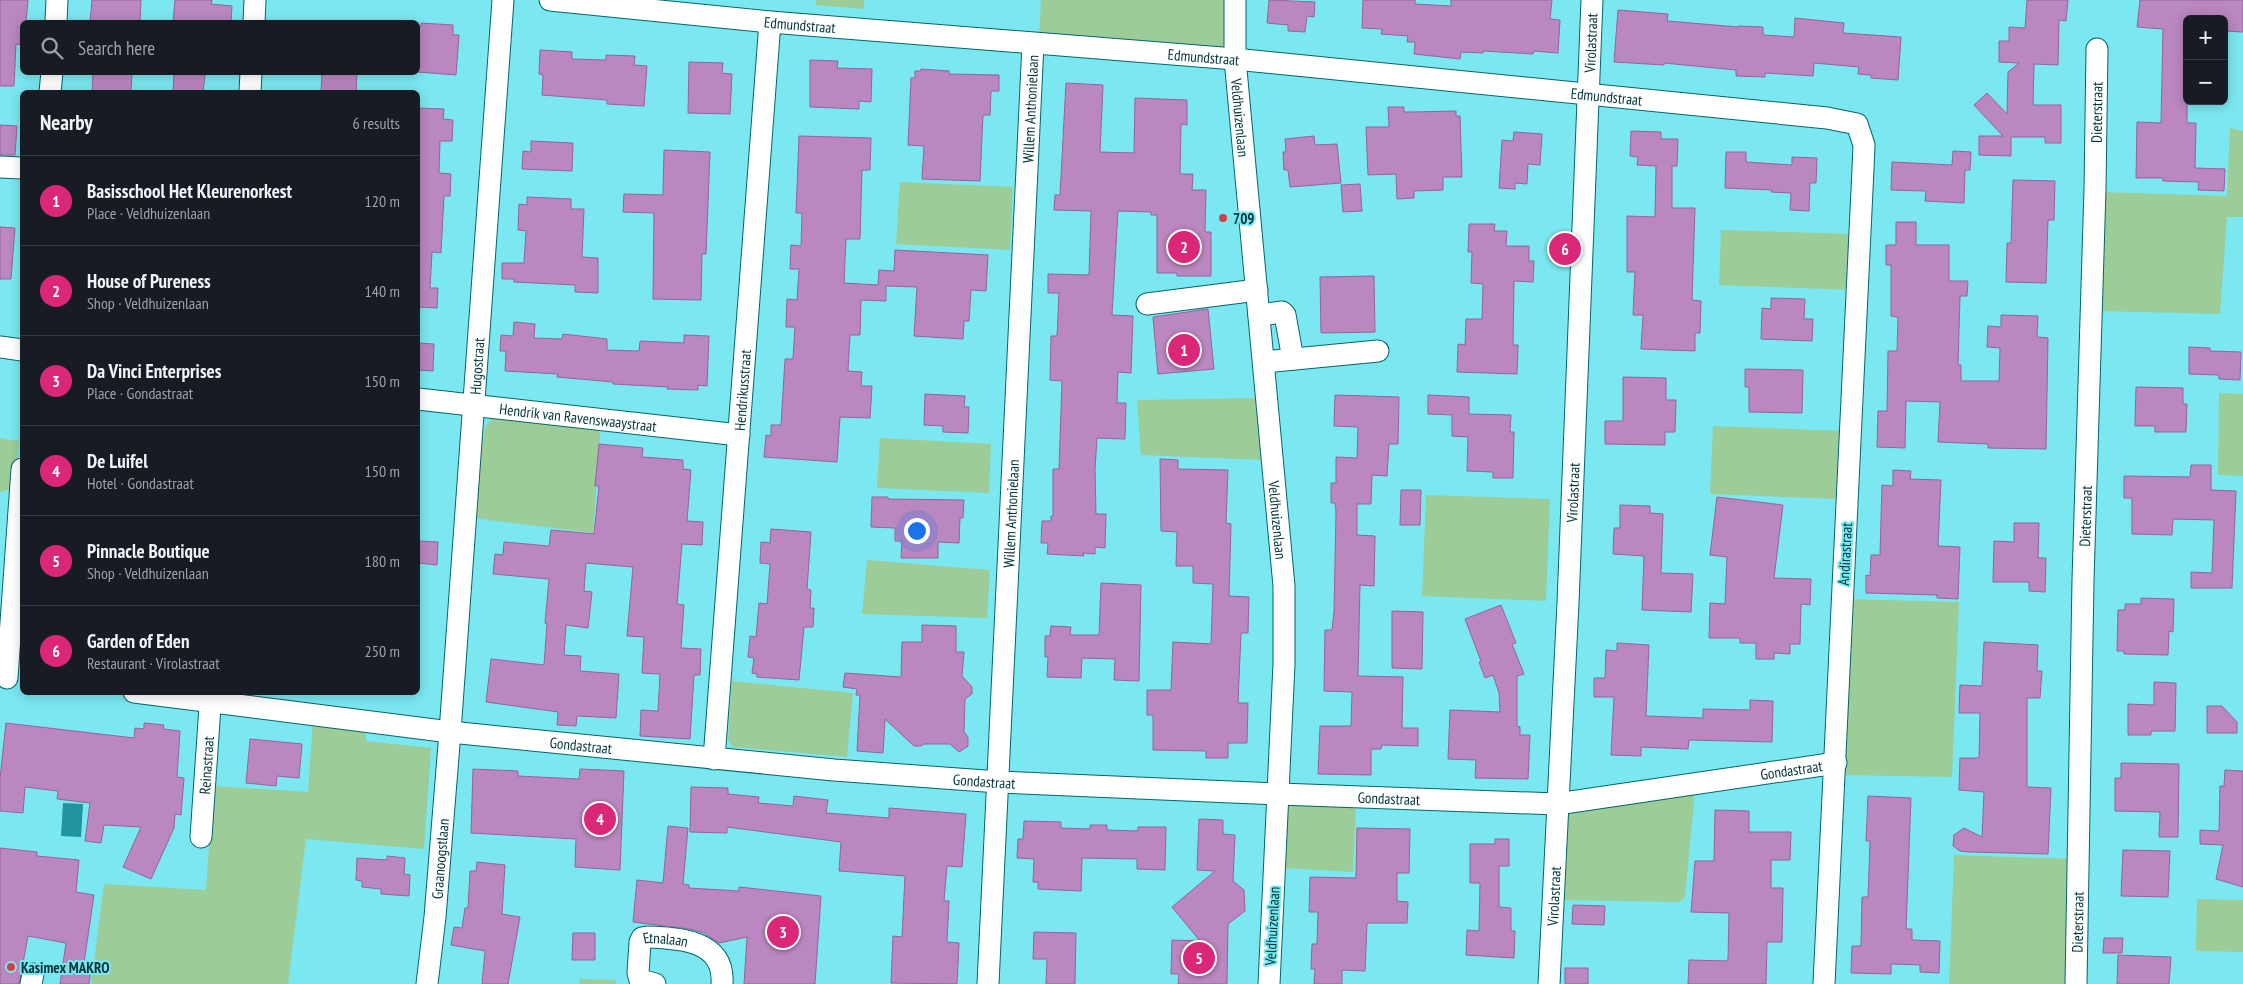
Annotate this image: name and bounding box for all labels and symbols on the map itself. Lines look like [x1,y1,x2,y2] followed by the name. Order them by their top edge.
[763,12,836,37] street label: Edmundstraat
[1580,13,1601,74] street label: Virolastraat
[1167,44,1240,69] street label: Edmundstraat
[1018,54,1042,164] street label: Willem Anthonielaan
[1227,77,1254,158] street label: Veldhuizenlaan
[2086,82,2106,143] street label: Dieterstraat
[1570,83,1643,109] street label: Edmundstraat
[1233,209,1255,228] place label: 709
[1217,212,1229,224] marker: 709
[1168,228,1200,266] pin: 2
[1549,230,1581,268] pin: 6
[1168,331,1200,369] pin: 1
[465,337,488,395] street label: Hugostraat
[729,349,755,432] street label: Hendrikusstraat
[498,399,658,435] street label: Hendrik van Ravenswaaystraat
[998,459,1023,568] street label: Willem Anthonielaan
[1562,462,1583,524] street label: Virolastraat
[1265,479,1291,560] street label: Veldhuizenlaan
[2075,485,2095,547] street label: Dieterstraat
[904,518,930,544] your location
[1834,522,1856,586] street label: Andirastraat
[549,732,613,757] street label: Gondastraat
[194,735,217,795] street label: Reinastraat
[1759,756,1824,784] street label: Gondastraat
[952,769,1016,792] street label: Gondastraat
[1357,787,1420,809] street label: Gondastraat
[584,800,616,838] pin: 4
[427,818,452,900] street label: Graanoogstlaan
[1542,866,1564,927] street label: Virolastraat
[1260,886,1284,967] street label: Veldhuizenlaan
[2067,891,2087,953] street label: Dieterstraat
[767,913,799,951] pin: 3
[641,927,690,951] street label: Etnalaan
[1183,939,1215,977] pin: 5
[21,958,110,977] place label: Kasimex MAKRO
[5,961,17,973] marker: Kasimex MAKRO

